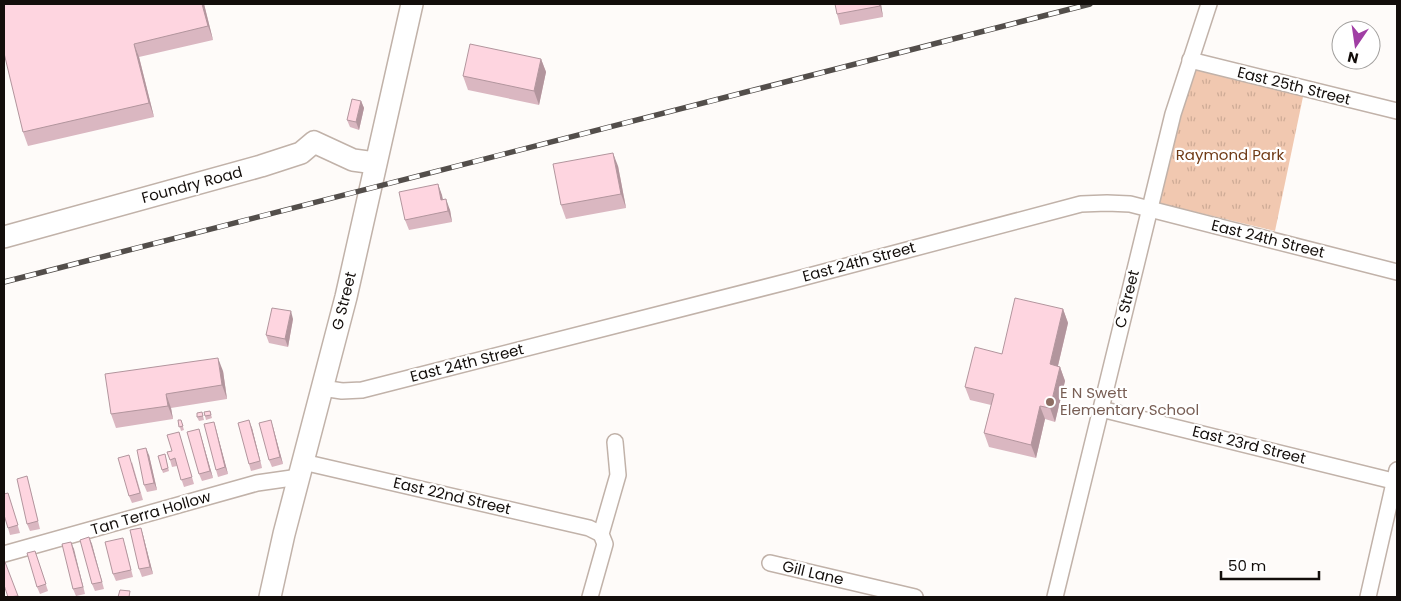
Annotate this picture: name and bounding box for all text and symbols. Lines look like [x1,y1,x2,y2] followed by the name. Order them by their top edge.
[1331,20,1381,70] north arrow
[1346,47,1360,69] text: N
[1235,61,1353,110] street label: East 25th Street
[1176,144,1285,165] park label: Raymond Park
[139,161,245,208] street label: Foundry Road
[1209,214,1327,263] street label: East 24th Street
[800,236,918,287] street label: East 24th Street
[1109,267,1144,330] street label: C Street
[326,269,361,332] street label: G Street
[408,338,526,387] street label: East 24th Street
[1060,382,1199,420] place label: E N Swett Elementary School
[1044,396,1056,408] marker: E N Swett Elementary School
[1190,420,1308,469] street label: East 23rd Street
[391,472,513,519] street label: East 22nd Street
[88,485,214,540] street label: Tan Terra Hollow
[1221,548,1318,580] scale bar
[780,555,846,590] street label: Gill Lane
[1228,555,1266,576] text: 50 m

